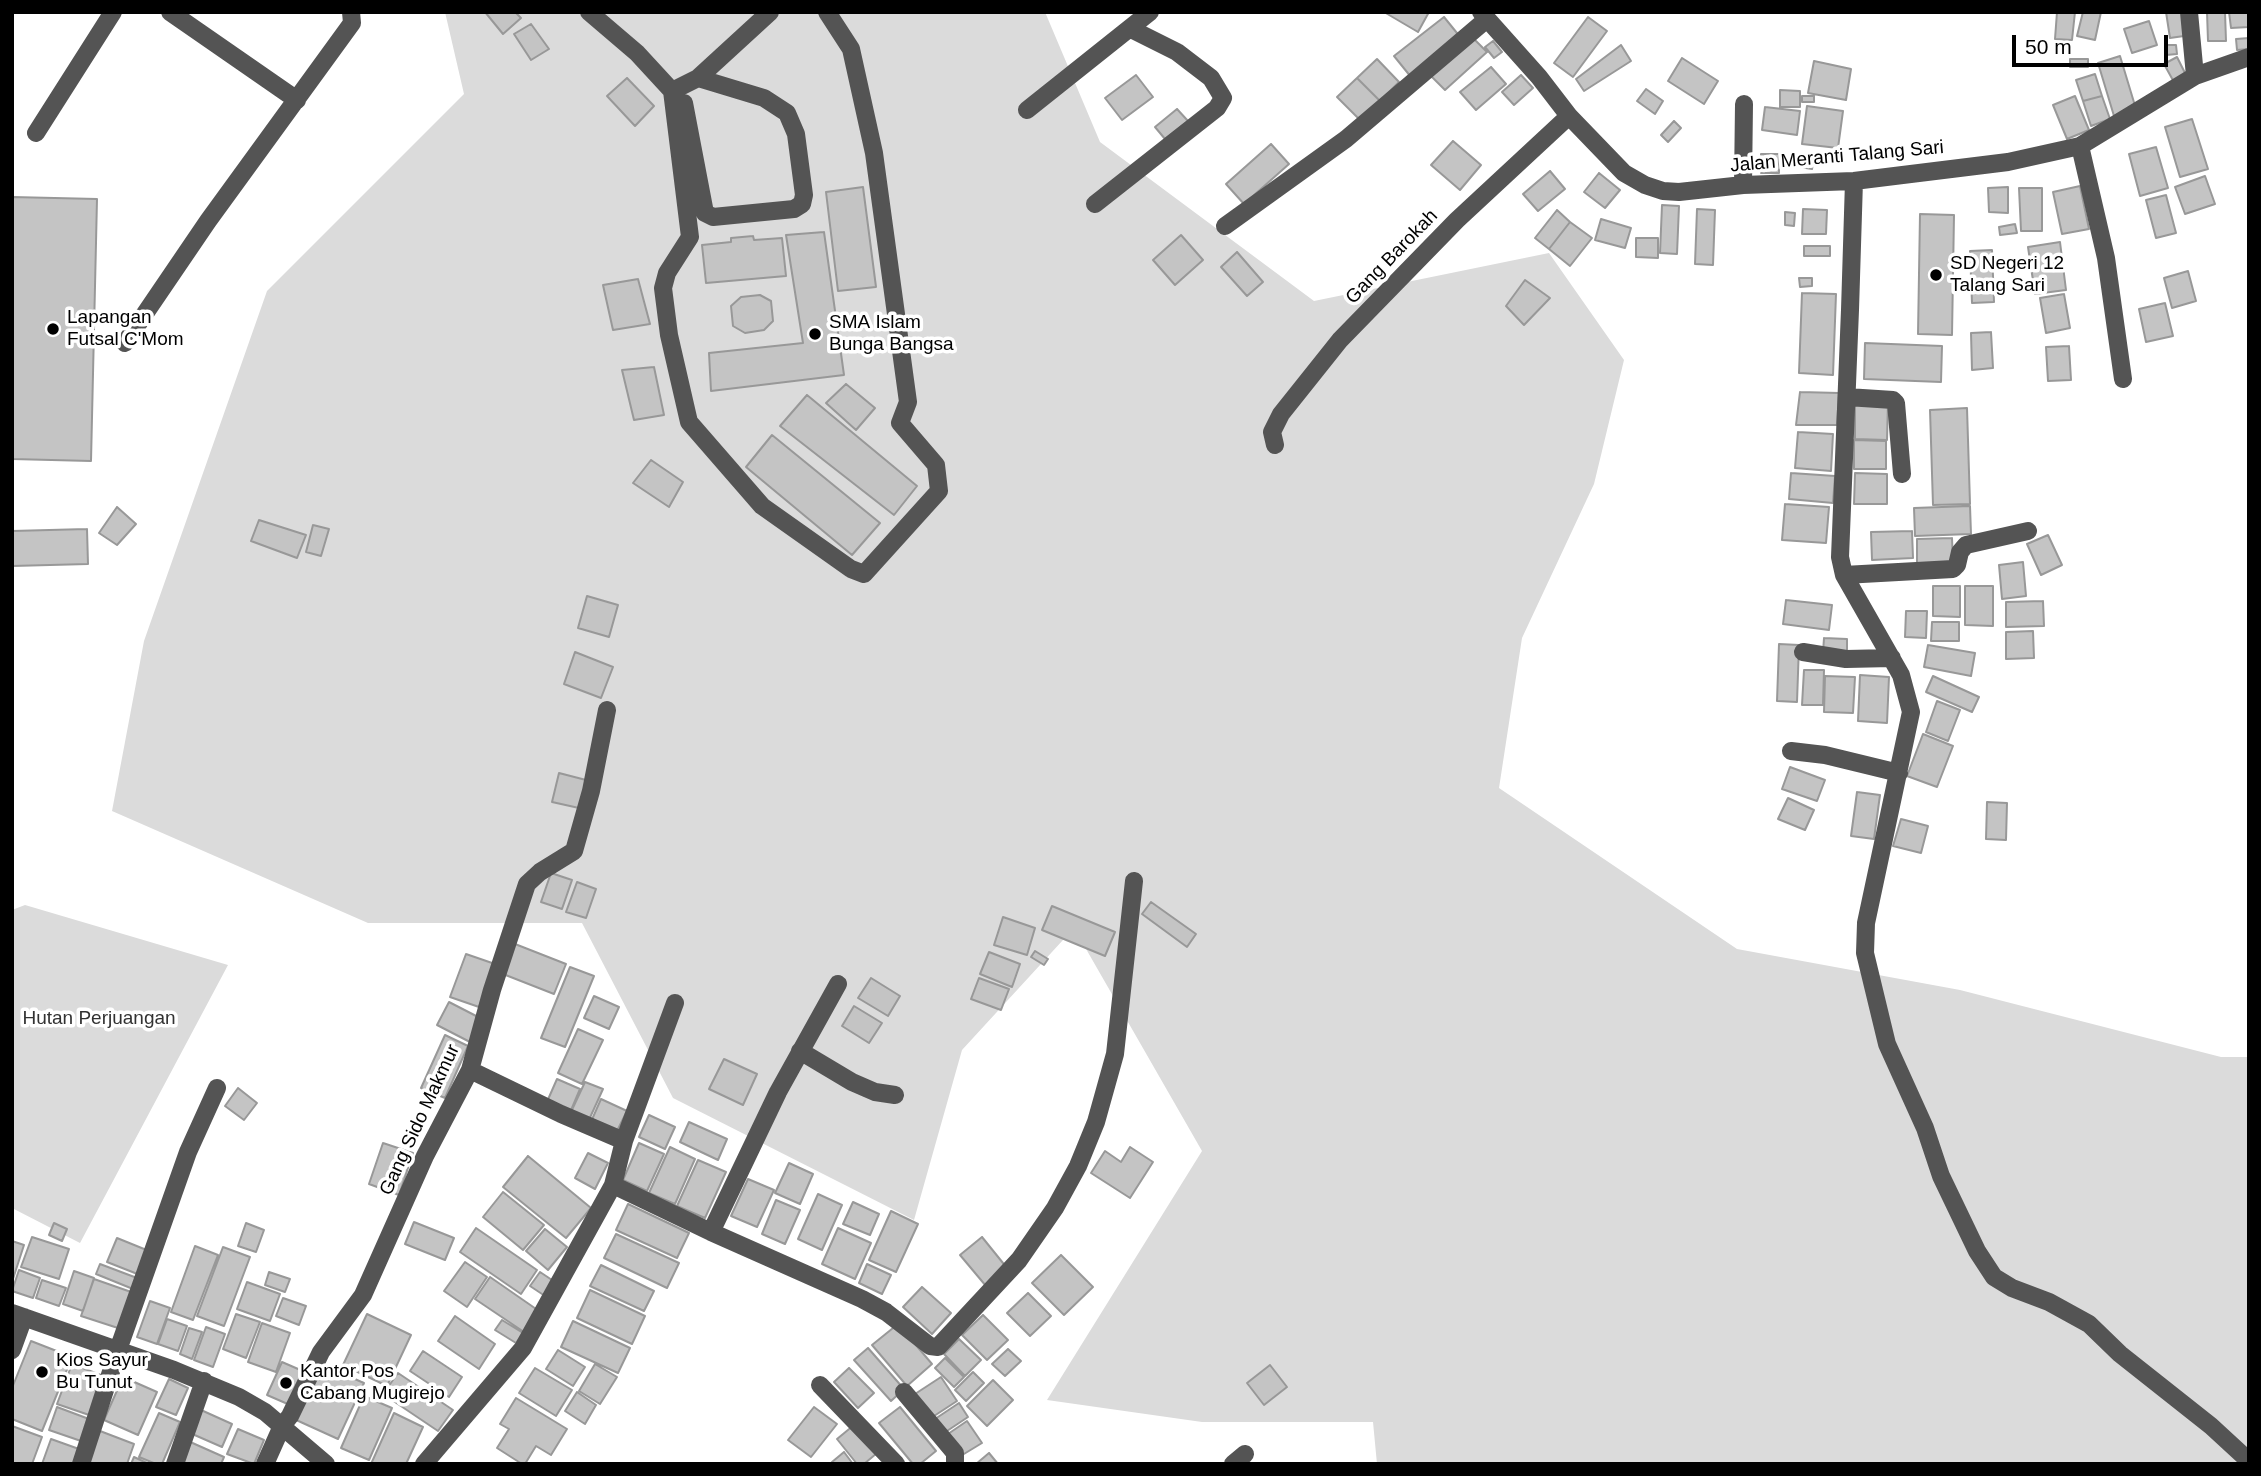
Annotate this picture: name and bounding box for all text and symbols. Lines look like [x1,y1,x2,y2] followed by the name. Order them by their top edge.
[2016,21,2172,65] scale bar
[2025,35,2072,58] text: 50 m
[1729,136,1945,178] street label: Jalan Meranti Talang Sari
[1341,205,1443,309] street label: Gang Barokah
[1950,253,2064,297] place label: SD Negeri 12 Talang Sari
[1928,267,1944,283] marker: SD Negeri 12 Talang Sari
[67,307,184,351] place label: Lapangan Futsal C'Mom
[829,312,954,356] place label: SMA Islam Bunga Bangsa
[45,321,61,337] marker: Lapangan Futsal C'Mom
[807,326,823,342] marker: SMA Islam Bunga Bangsa
[22,1008,176,1030] park label: Hutan Perjuangan
[375,1041,465,1199] street label: Gang Sido Makmur
[56,1350,148,1394] place label: Kios Sayur Bu Tunut
[300,1361,445,1405] place label: Kantor Pos Cabang Mugirejo
[34,1364,50,1380] marker: Kios Sayur Bu Tunut
[278,1375,294,1391] marker: Kantor Pos Cabang Mugirejo

